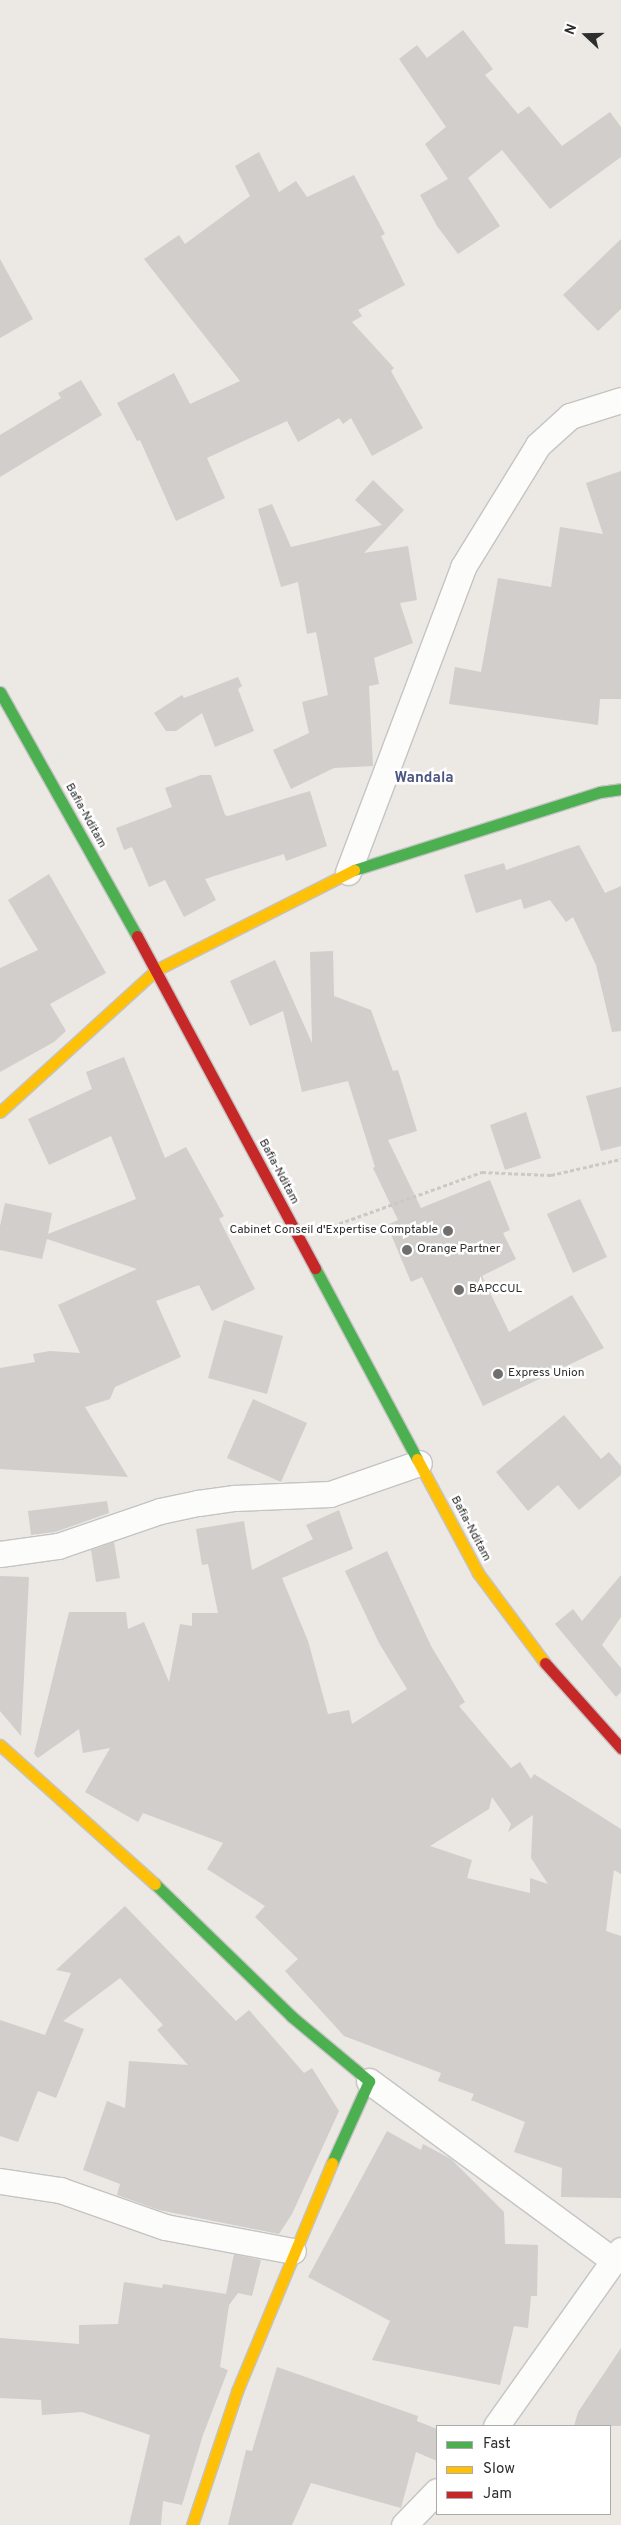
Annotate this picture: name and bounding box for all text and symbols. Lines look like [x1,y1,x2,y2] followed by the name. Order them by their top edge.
[561,10,611,60] north arrow
[562,22,581,37] text: N
[394,770,454,788] district label: Wandala
[61,781,109,851] street label: Bafia-Nditam
[255,1137,301,1207] street label: Bafia-Nditam
[229,1224,438,1238] place label: Cabinet Conseil d'Expertise Comptable
[442,1225,454,1237] marker: Cabinet Conseil d'Expertise Comptable
[417,1243,500,1257] place label: Orange Partner
[401,1244,413,1256] marker: Orange Partner
[469,1283,522,1297] place label: BAPCCUL
[453,1284,465,1296] marker: BAPCCUL
[508,1367,584,1381] place label: Express Union
[492,1368,504,1380] marker: Express Union
[447,1494,493,1564] street label: Bafia-Nditam
[436,2425,611,2515] legend
[483,2435,511,2454] text: Fast
[483,2460,515,2479] text: Slow
[483,2485,512,2504] text: Jam

